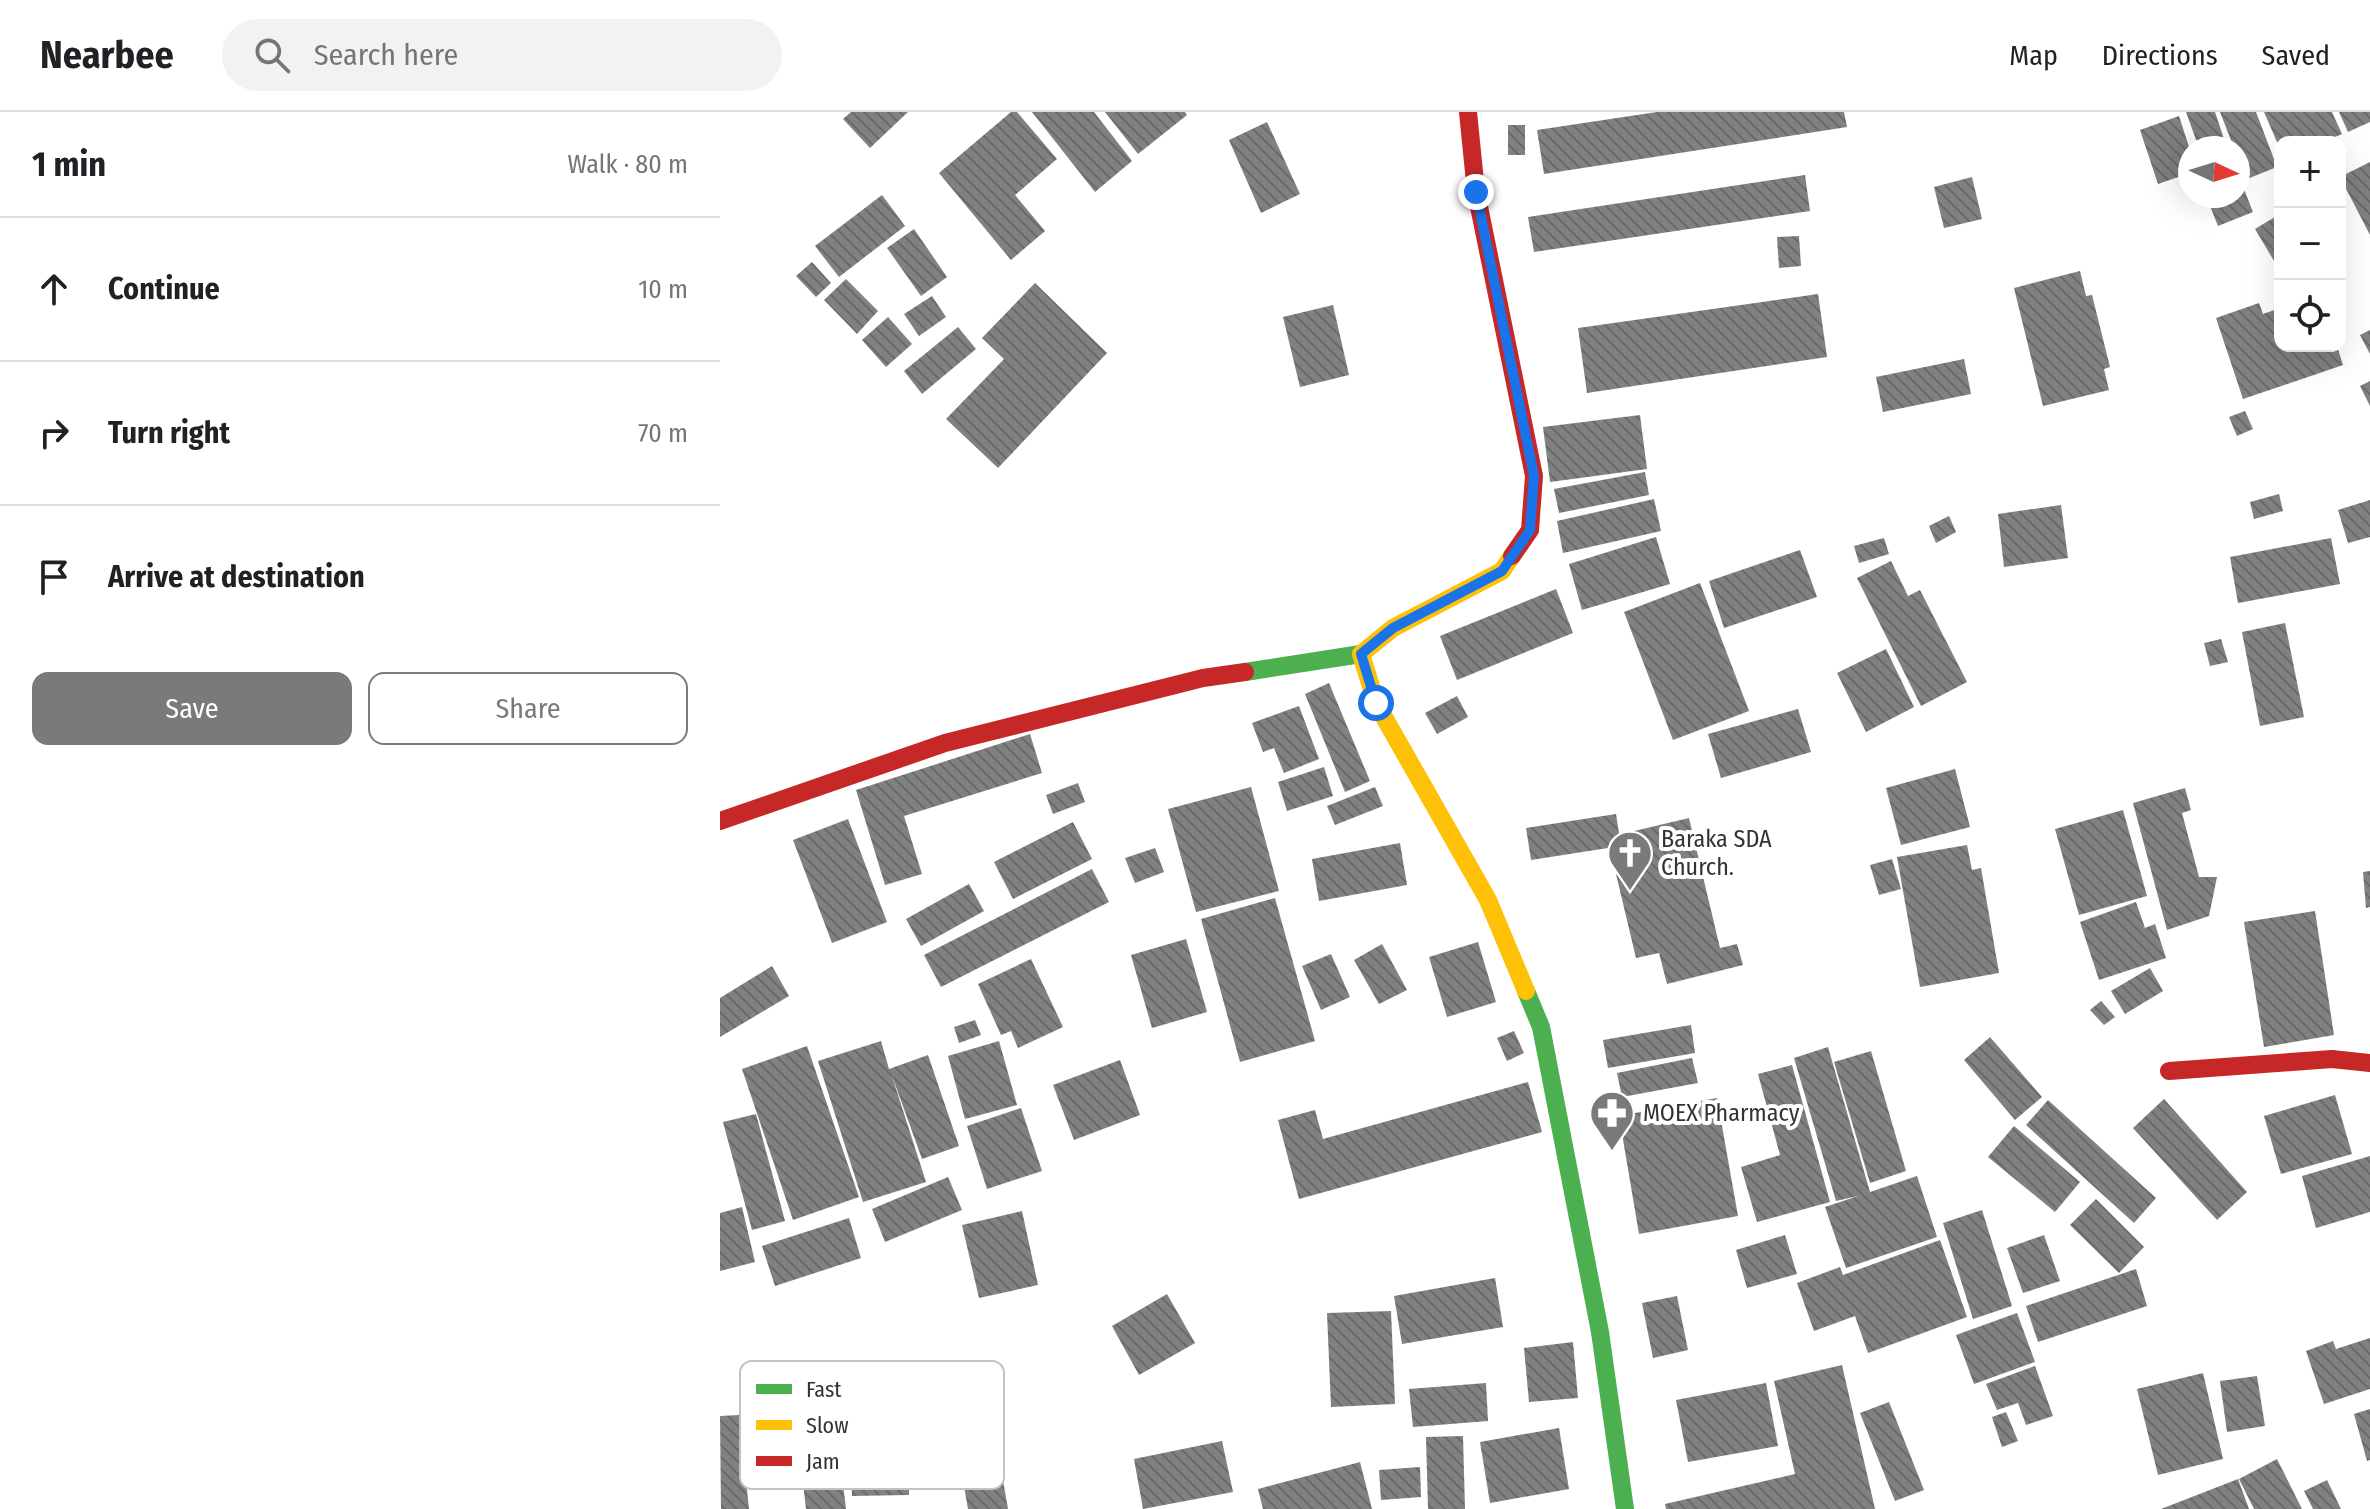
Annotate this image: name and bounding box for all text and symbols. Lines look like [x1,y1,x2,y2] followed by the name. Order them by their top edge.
[222,19,782,91] search box
[40,32,174,78] text: Nearbee
[250,33,294,77] icon: search
[314,37,458,73] text: Search here
[2009,39,2058,72] text: Map
[2102,39,2218,72] text: Directions
[2262,39,2330,72] text: Saved
[2178,136,2250,208] north arrow
[2274,136,2346,352] map controls
[2274,136,2346,208] button: +
[32,144,106,185] text: 1 min
[567,149,688,180] text: Walk · 80 m
[1458,174,1494,210] route end
[2274,208,2346,280] button: −
[32,267,76,311] icon: ahead
[108,271,220,307] text: Continue
[638,274,688,305] text: 10 m
[2274,280,2346,352] button: locate
[32,411,76,455] icon: right
[108,415,230,451] text: Turn right
[638,418,688,449] text: 70 m
[32,555,76,599] icon: arrive
[108,559,365,595] text: Arrive at destination
[32,672,352,745] button: Save
[368,672,688,745] button: Share
[1358,685,1394,721] route start
[1661,825,1772,881] place label: Baraka SDA Church.
[1606,829,1654,892] church icon: Baraka SDA Church.
[1588,1089,1636,1152] pharmacy icon: MOEX Pharmacy
[1643,1099,1800,1127] place label: MOEX Pharmacy
[740,1361,1004,1489] legend
[806,1376,842,1403] text: Fast
[806,1412,849,1439] text: Slow
[806,1448,840,1475] text: Jam

